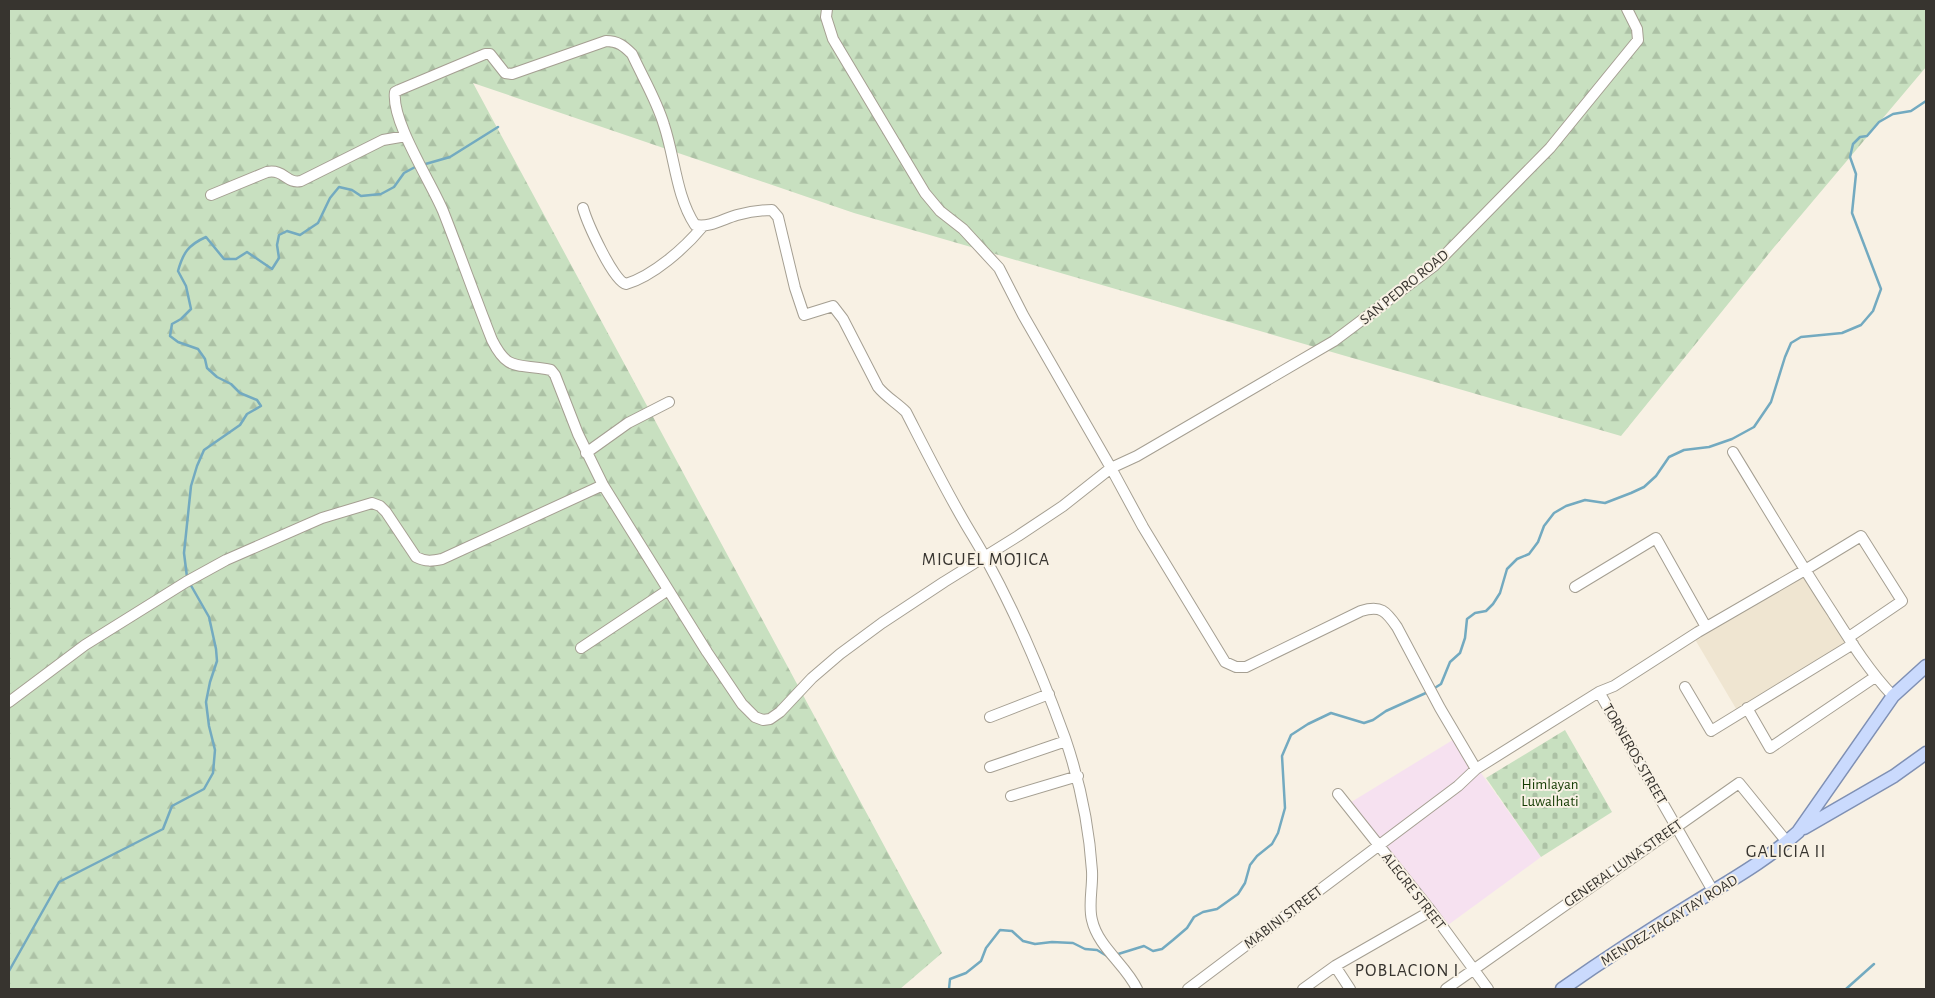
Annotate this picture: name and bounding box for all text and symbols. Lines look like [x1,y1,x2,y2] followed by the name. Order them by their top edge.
[1357,247,1452,328] street label: SAN PEDRO ROAD
[922,551,1050,569] district label: MIGUEL MOJICA
[1600,701,1670,808] street label: TORNEROS STREET
[1521,777,1579,809] park label: Himlayan Luwalhati
[1561,817,1686,910] street label: GENERAL LUNA STREET
[1746,843,1826,861] district label: GALICIA II
[1379,850,1449,933] street label: ALEGRE STREET
[1598,872,1741,969] street label: MENDEZ-TAGAYTAY ROAD
[1241,883,1326,952] street label: MABINI STREET
[1355,962,1459,980] district label: POBLACION I

